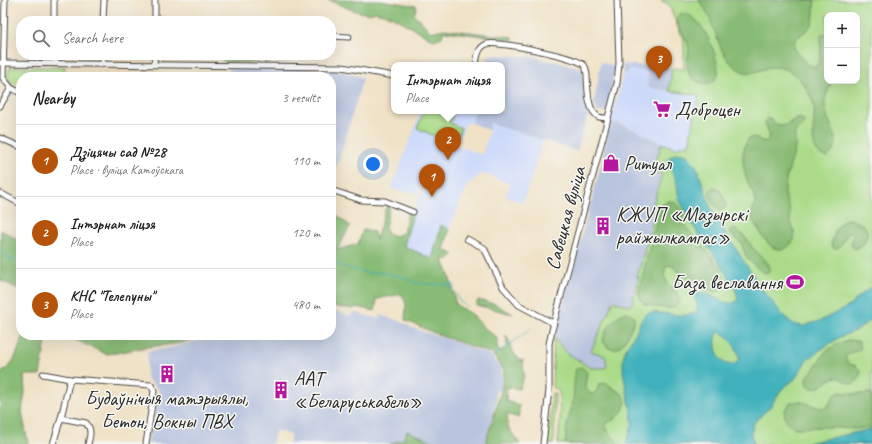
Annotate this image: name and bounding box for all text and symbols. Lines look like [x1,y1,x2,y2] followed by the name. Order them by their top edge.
[824,12,860,84] map controls
[824,12,860,48] button: +
[16,16,336,60] search box
[30,27,52,49] icon: search
[62,29,123,48] text: Search here
[646,46,672,79] pin: 3
[824,48,860,84] button: −
[391,62,505,114] popup
[406,71,490,90] text: Інтэрнат ліцэя
[32,88,75,109] text: Nearby
[282,90,320,106] text: 3 results
[406,90,428,106] text: Place
[675,97,742,122] place label: Доброцен
[652,99,672,119] supermarket icon: Доброцен
[435,127,461,160] pin: 2
[70,143,166,162] text: Дзіцячы сад №28
[624,151,673,176] place label: Ритуал
[42,153,48,169] text: 1
[292,153,320,169] text: 110 m
[601,153,621,173] shop icon: Ритуал
[363,154,383,174] your location
[70,162,183,178] text: Place · вуліца Катоўскага
[540,163,592,272] street label: Савецкая вуліца
[419,164,445,197] pin: 1
[616,202,750,250] place label: КЖУП «Мазырскі райжылкамгас»
[70,215,155,234] text: Інтэрнат ліцэя
[593,216,613,236] building icon: КЖУП «Мазырскі райжылкамгас»
[42,225,48,241] text: 2
[292,225,320,241] text: 120 m
[70,234,93,250] text: Place
[672,270,784,296] place label: База веславання
[785,272,805,292] sports icon: База веславання
[70,287,154,306] text: КНС "Телепуны"
[42,297,48,313] text: 3
[292,297,320,313] text: 480 m
[70,306,93,322] text: Place
[157,364,177,384] building icon: Будаўнічыя матэрыялы, Бетон, Вокны ПВХ
[294,366,422,414] place label: ААТ «Беларуськабель»
[271,380,291,400] building icon: ААТ «Беларуськабель»
[86,386,249,434] place label: Будаўнічыя матэрыялы, Бетон, Вокны ПВХ

